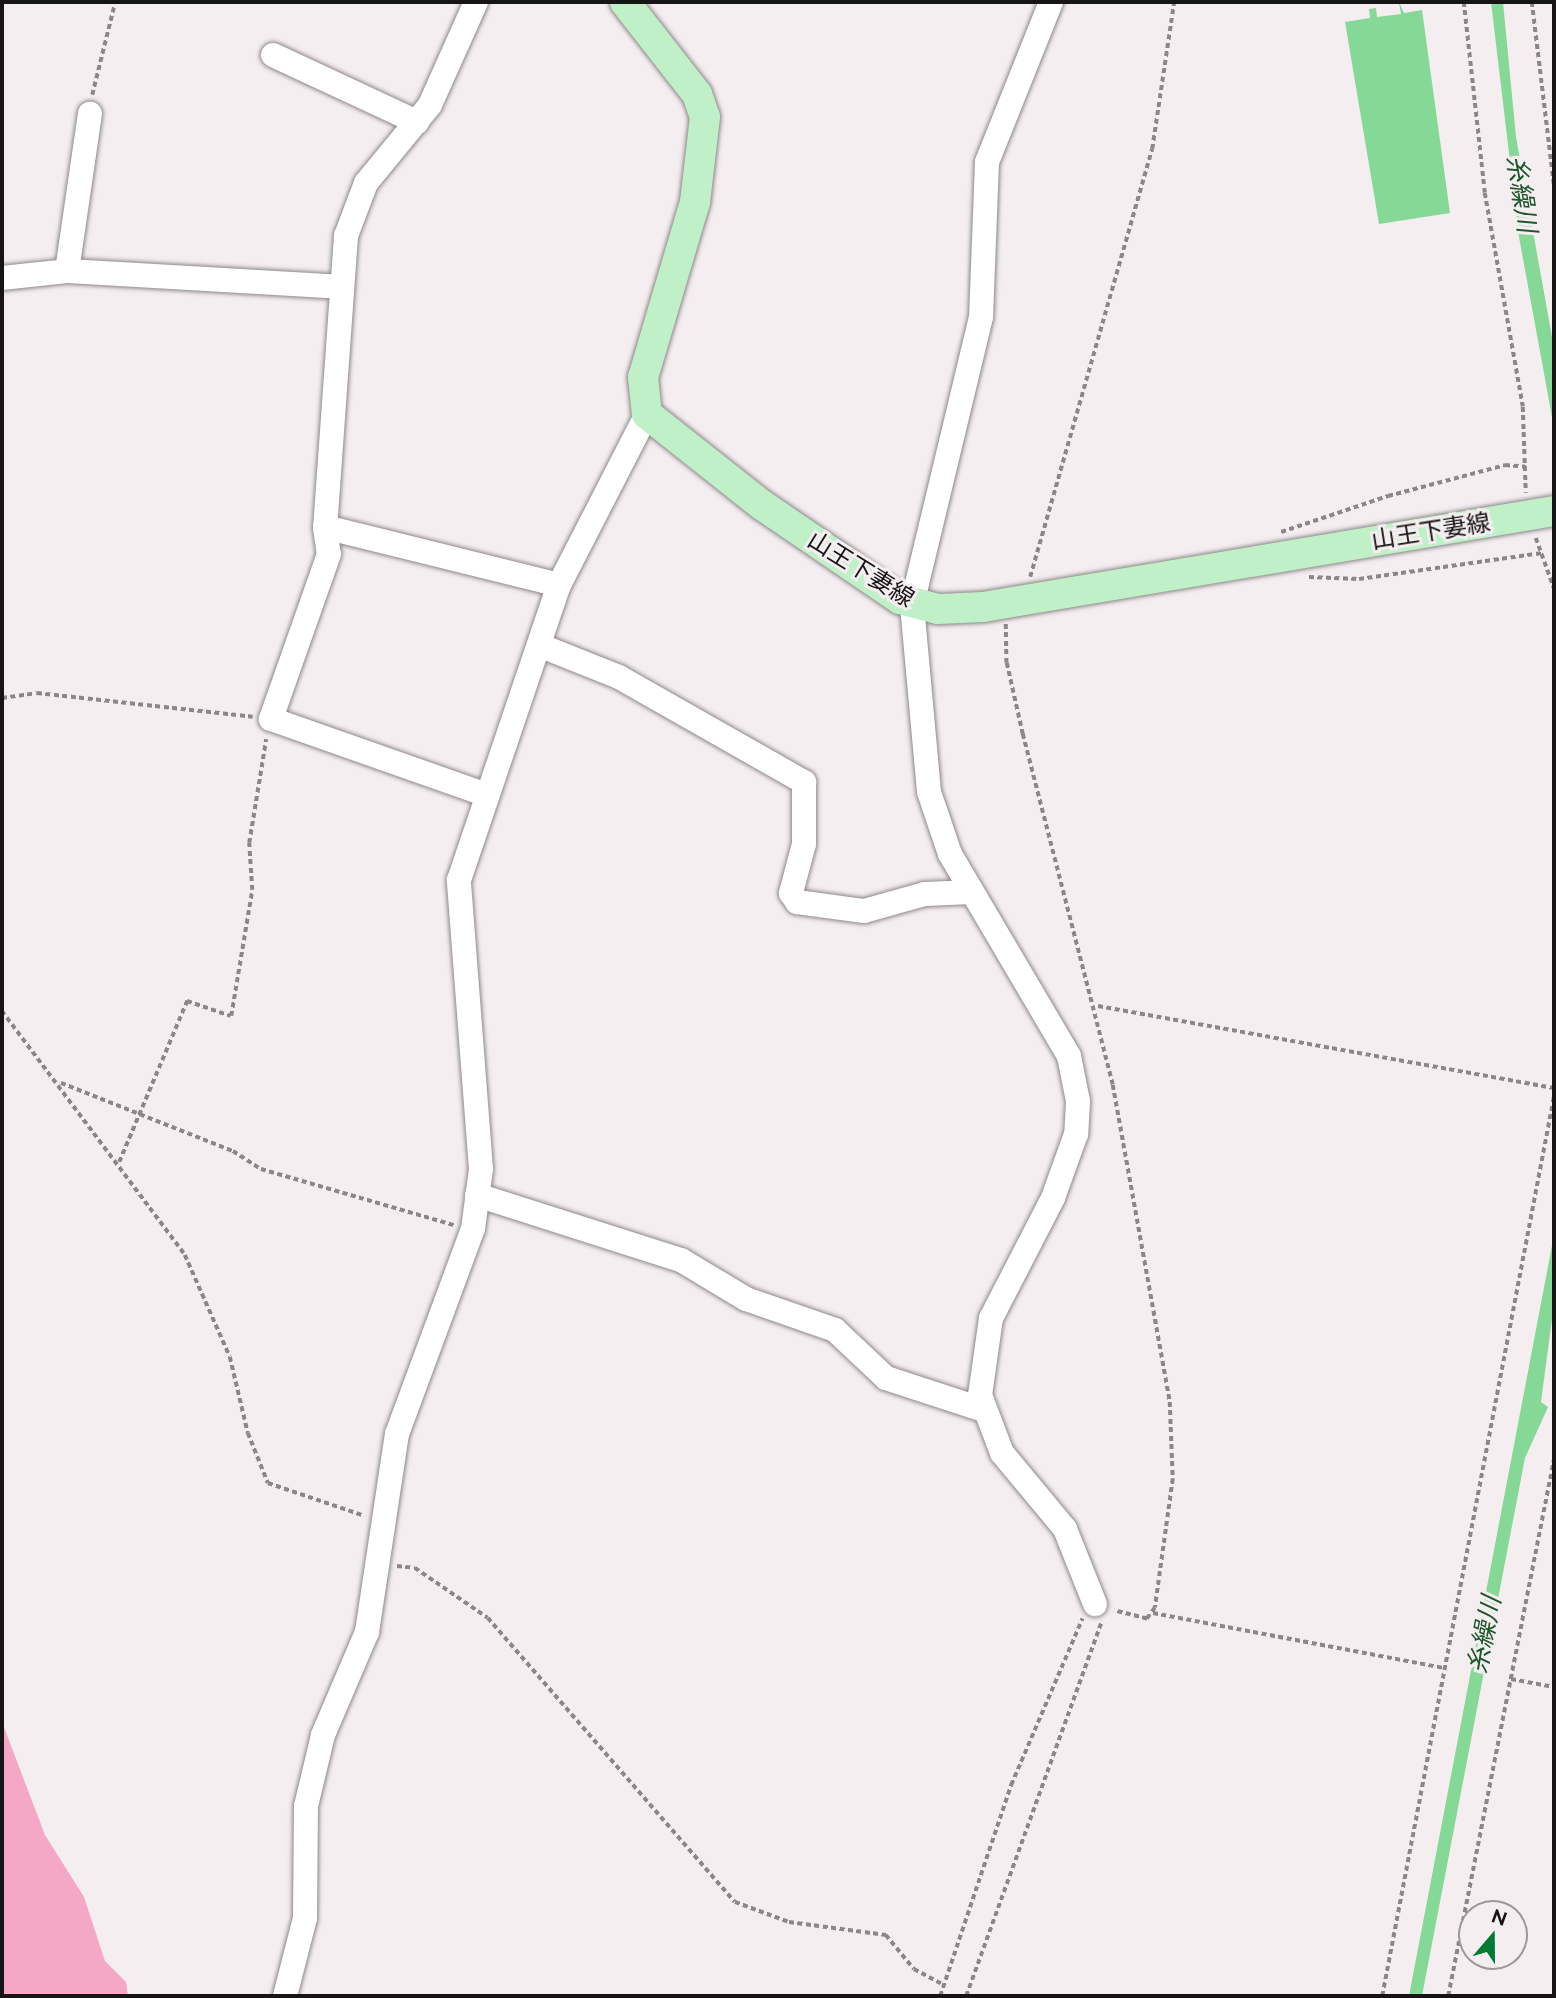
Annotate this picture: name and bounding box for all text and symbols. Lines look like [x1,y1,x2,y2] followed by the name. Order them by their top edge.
[1499,153,1543,235] water label: 糸繰川
[1369,507,1493,555] street label: 山王下妻線
[802,525,920,613] street label: 山王下妻線
[1462,1594,1508,1676] water label: 糸繰川
[1458,1900,1528,1970] north arrow
[1489,1904,1510,1930] text: N

